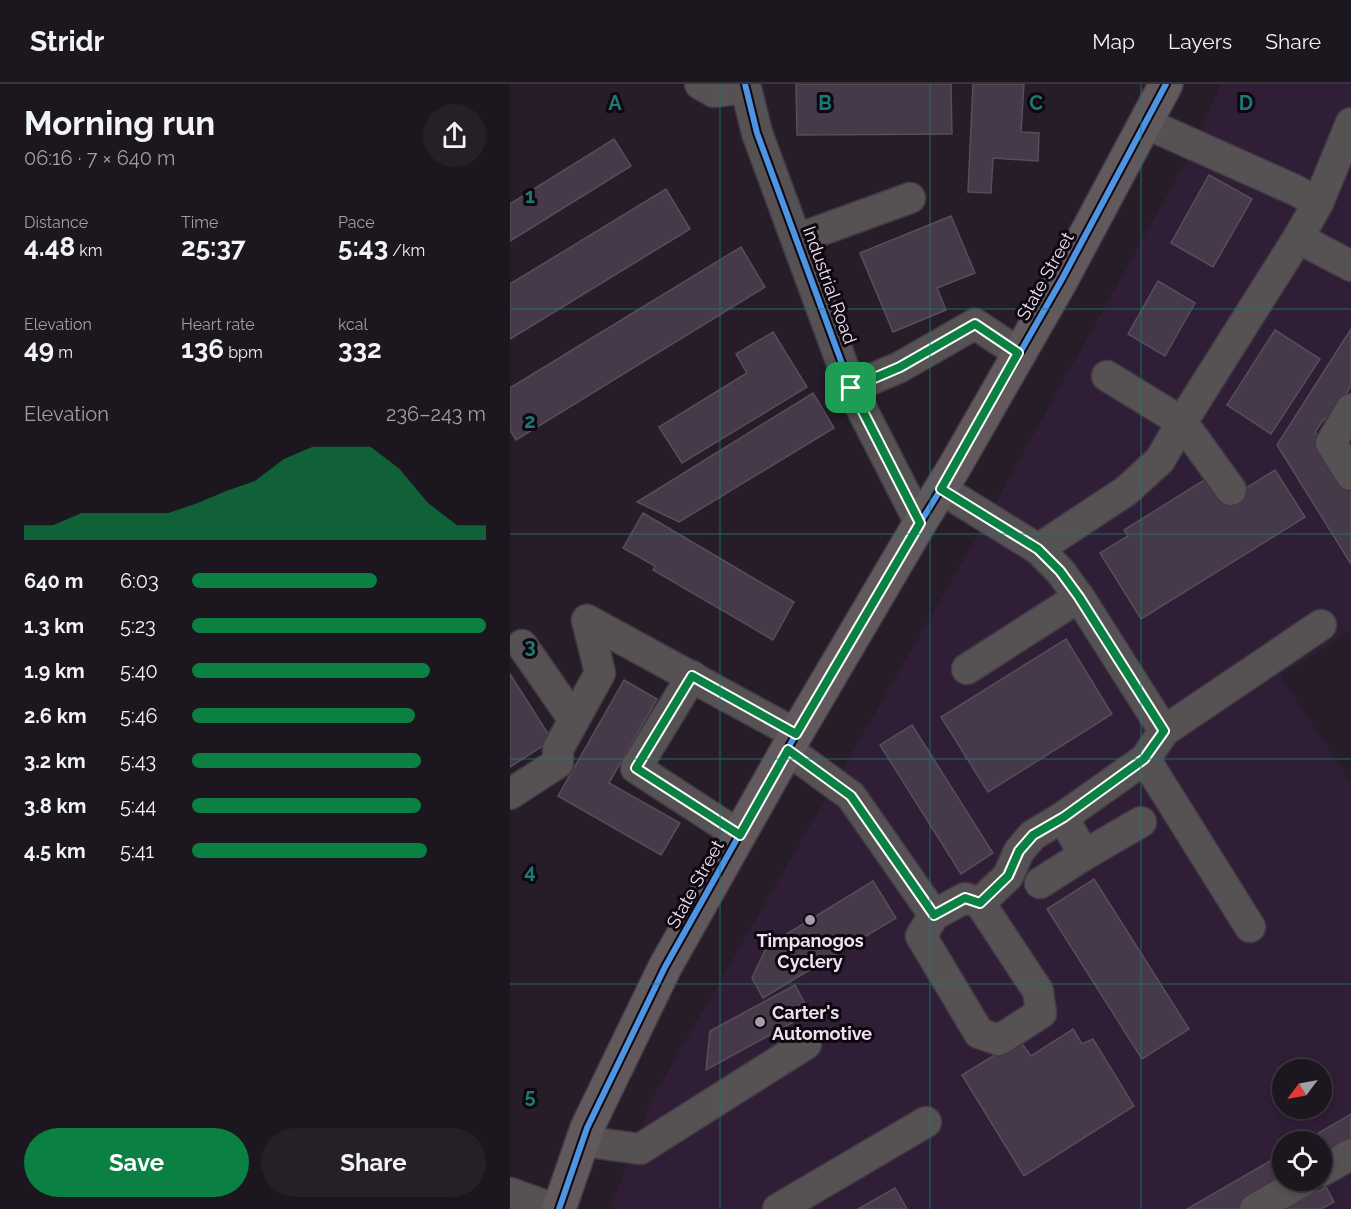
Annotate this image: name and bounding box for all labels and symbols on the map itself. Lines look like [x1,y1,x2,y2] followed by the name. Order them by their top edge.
[608,91,622,115] text: A
[818,91,832,115] text: B
[1029,91,1043,115] text: C
[1239,91,1253,115] text: D
[525,184,535,208] text: 1
[799,223,861,347] street label: Industrial Road
[1012,228,1078,324] street label: State Street
[825,362,876,413] pin
[524,409,536,433] text: 2
[524,634,536,658] text: 3
[662,836,728,932] street label: State Street
[524,859,536,883] text: 4
[803,913,817,927] marker: Timpanogos Cyclery
[756,930,864,972] place label: Timpanogos Cyclery
[772,1002,872,1044] place label: Carter's Automotive
[753,1015,767,1029] marker: Carter's Automotive
[1272,1059,1332,1119] north arrow
[524,1084,536,1108] text: 5

